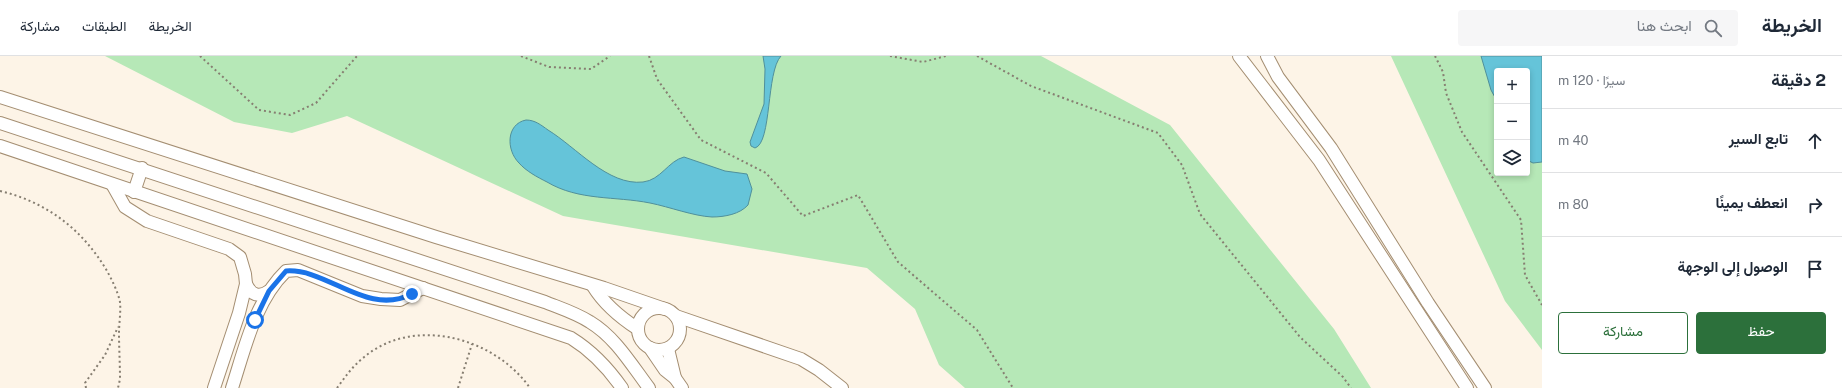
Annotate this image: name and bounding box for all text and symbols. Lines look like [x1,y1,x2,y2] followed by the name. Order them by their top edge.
[1458,10,1738,46] search box
[1762,14,1822,36] text: الخريطة
[1637,17,1692,34] text: ابحث هنا
[1702,17,1724,39] icon: search
[20,18,60,34] text: مشاركة
[82,18,126,34] text: الطبقات
[148,18,192,34] text: الخريطة
[1494,68,1530,176] map controls
[1494,68,1530,104] button: +
[1771,70,1826,90] text: 2 دقيقة
[1558,73,1625,88] text: سيرًا · 120 m
[1494,104,1530,140] button: −
[1729,130,1788,147] text: تابع السير
[1804,130,1826,152] icon: ahead
[1558,133,1589,148] text: 40 m
[1494,140,1530,176] button: layers
[1715,194,1788,211] text: انعطف يمينًا
[1804,194,1826,216] icon: right
[1558,197,1589,212] text: 80 m
[1678,258,1788,275] text: الوصول إلى الوجهة
[1804,258,1826,280] icon: arrive
[403,285,421,303] route end
[246,311,264,329] route start
[1558,312,1688,354] button: مشاركة
[1696,312,1826,354] button: حفظ

